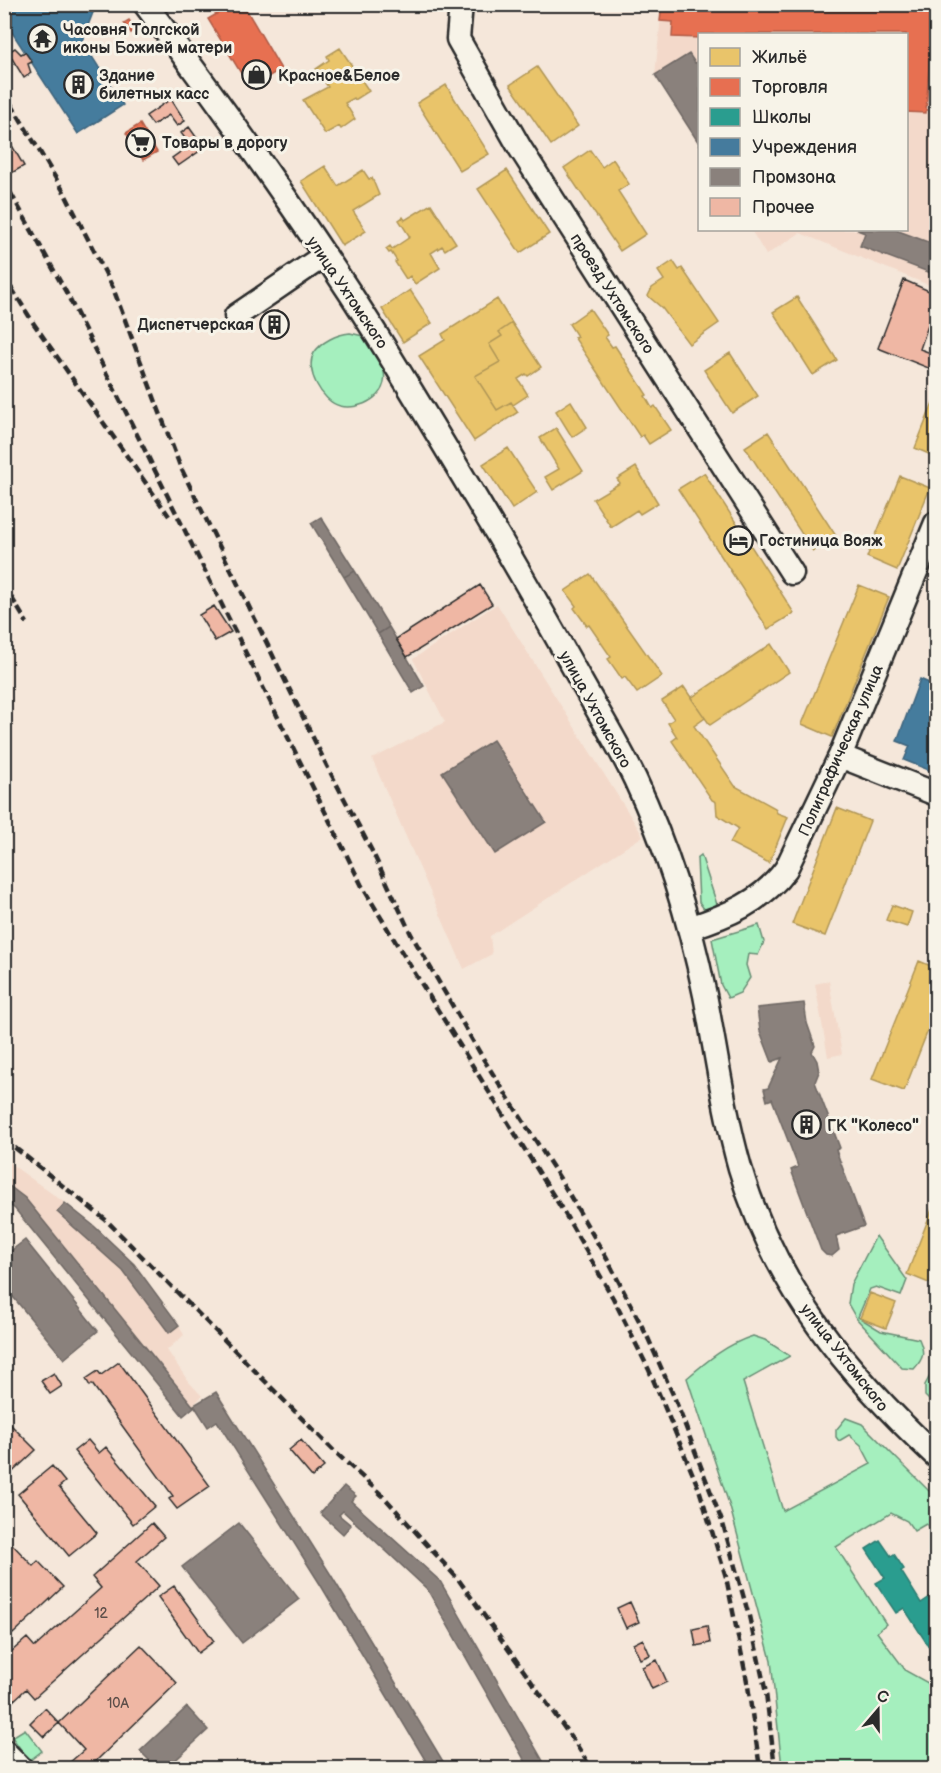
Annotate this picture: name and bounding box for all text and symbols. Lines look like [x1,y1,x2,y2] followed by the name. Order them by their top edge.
[63,21,232,58] place label: Часовня Толгской иконы Божией матери
[26,22,58,54] temple icon: Часовня Толгской иконы Божией матери
[698,33,908,231] legend
[752,47,807,68] text: Жильё
[241,59,273,91] shop icon: Красное&Белое
[99,67,209,104] place label: Здание билетных касс
[278,67,400,86] place label: Красное&Белое
[62,68,94,100] building icon: Здание билетных касс
[752,77,828,98] text: Торговля
[752,107,811,128] text: Школы
[125,126,157,158] supermarket icon: Товары в дорогу
[162,134,288,153] place label: Товары в дорогу
[752,137,857,158] text: Учреждения
[752,167,836,188] text: Промзона
[752,197,814,218] text: Прочее
[566,230,658,358] street label: проезд Ухтомского
[302,233,391,352] street label: улица Ухтомского
[259,308,291,340] building icon: Диспетчерская
[138,316,254,335] place label: Диспетчерская
[722,524,754,556] hotel icon: Гостиница Вояж
[759,532,883,551] place label: Гостиница Вояж
[555,648,635,772] street label: улица Ухтомского
[795,662,888,839] street label: Полиграфическая улица
[790,1109,822,1141] building icon: ГК "Колесо"
[827,1117,919,1136] place label: ГК "Колесо"
[796,1300,892,1415] street label: улица Ухтомского
[94,1605,109,1622] house number: 12
[848,1680,908,1740] north arrow
[874,1686,891,1708] text: С
[107,1695,130,1712] house number: 10А

